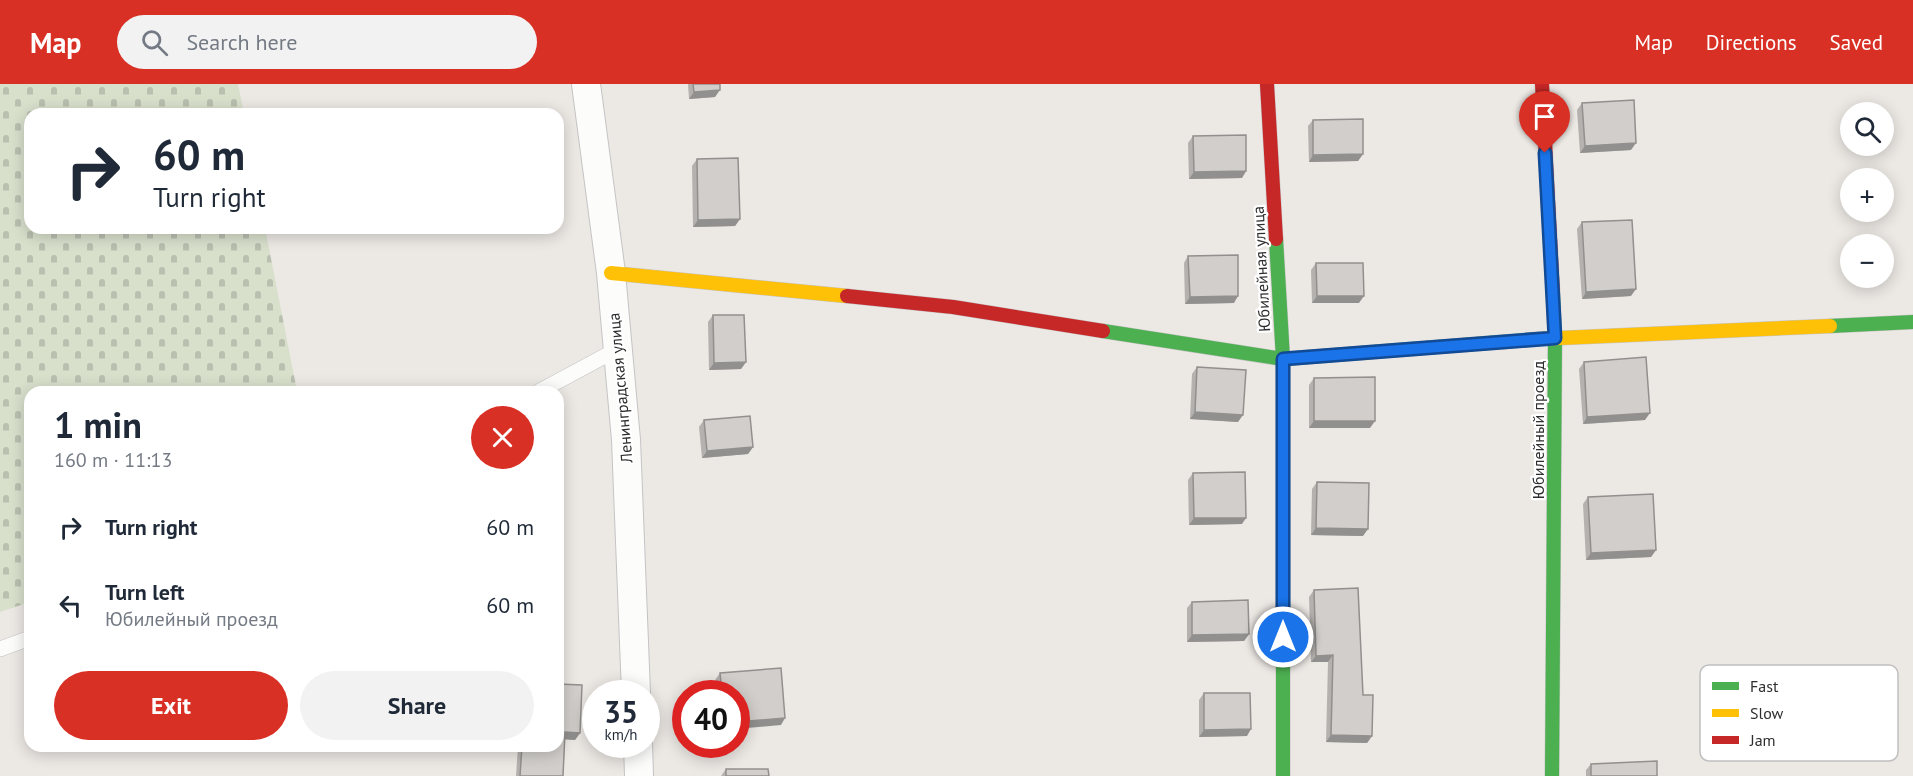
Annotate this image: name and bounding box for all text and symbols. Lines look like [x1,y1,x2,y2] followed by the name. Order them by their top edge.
[117,15,537,69] search box
[30,24,81,61] text: Map
[138,26,171,59] icon: search
[186,28,297,56] text: Search here
[1634,29,1673,56] text: Map
[1706,29,1797,56] text: Directions
[1830,29,1883,56] text: Saved
[1519,91,1570,153] pin
[1528,100,1561,133] icon: arrive
[1840,102,1894,288] map controls
[1840,102,1894,156] button: search
[153,127,245,182] text: 60 m
[54,132,132,210] icon: right
[1840,168,1894,222] button: +
[153,180,266,214] text: Turn right
[1248,206,1274,332] street label: Юбилейная улица
[1840,234,1894,288] button: −
[603,312,637,465] street label: Ленинградская улица
[1528,360,1548,499] street label: Юбилейный проезд
[54,401,142,448] text: 1 min
[471,406,534,469] button: close
[54,447,172,473] text: 160 m · 11:13
[54,511,87,544] icon: right
[105,513,197,541] text: Turn right
[486,513,534,541] text: 60 m
[105,578,185,606] text: Turn left
[54,589,87,622] icon: left
[486,591,534,619] text: 60 m
[1251,605,1315,669] position arrow
[105,606,278,632] text: Юбилейный проезд
[1700,665,1898,761] legend
[54,671,288,740] button: Exit
[300,671,534,740] button: Share
[1750,676,1779,696] text: Fast
[672,680,750,758] speed limit sign: 40
[604,692,638,731] text: 35
[1750,703,1784,723] text: Slow
[605,725,637,744] text: km/h
[1749,730,1776,750] text: Jam

